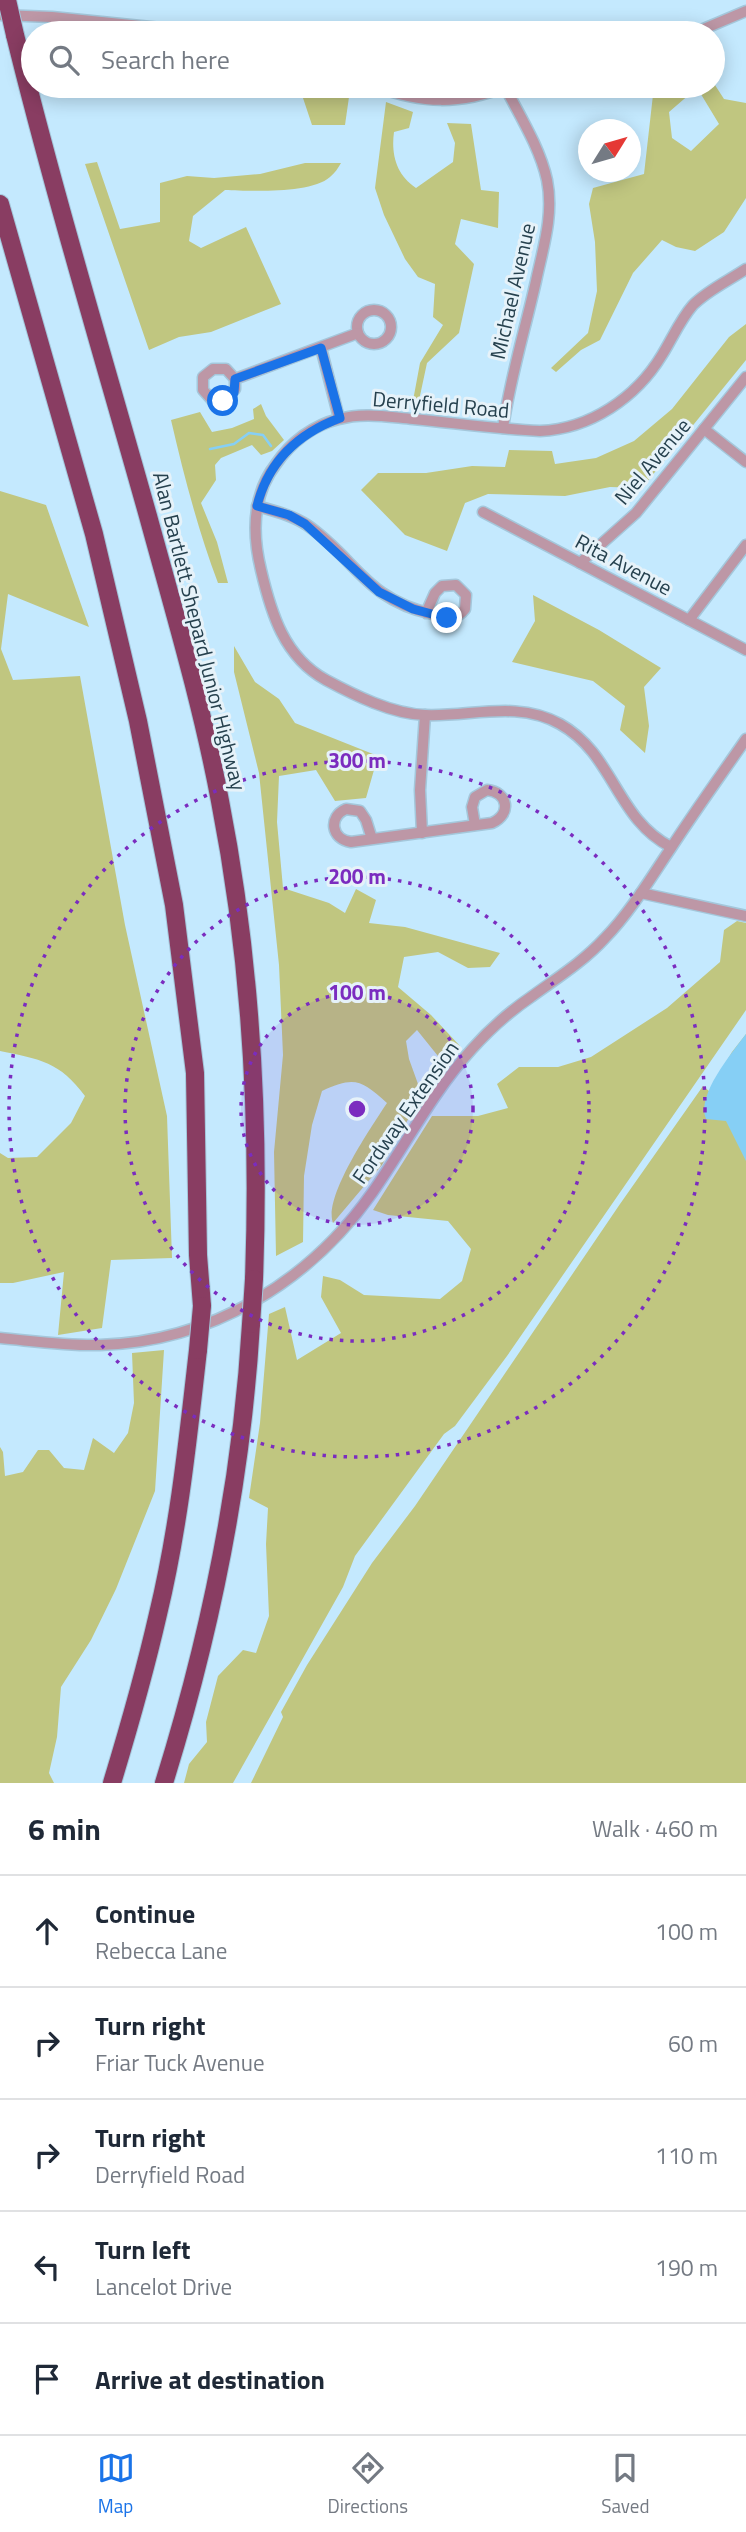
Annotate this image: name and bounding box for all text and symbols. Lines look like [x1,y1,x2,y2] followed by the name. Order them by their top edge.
[21,21,725,98] search box
[101,40,230,79] text: Search here
[45,41,83,79] icon: search
[578,119,641,182] north arrow
[481,220,543,362] street label: Michael Avenue
[371,382,511,426] street label: Derryfield Road
[207,385,238,416] route start
[606,411,698,511] street label: Niel Avenue
[145,468,255,794] street label: Alan Bartlett Shepard Junior Highway
[570,525,678,603] street label: Rita Avenue
[431,602,462,633] route end
[328,744,386,776] text: 300 m
[328,860,386,892] text: 200 m
[328,976,386,1008] text: 100 m
[344,1034,466,1190] street label: Fordway Extension
[345,1097,369,1121] centre of rings
[28,1806,101,1852] text: 6 min
[592,1811,718,1846] text: Walk · 460 m
[95,1894,195,1933] text: Continue
[28,1912,66,1950] icon: ahead
[655,1914,718,1949] text: 100 m
[95,1933,227,1968] text: Rebecca Lane
[95,2006,206,2045] text: Turn right
[28,2024,66,2062] icon: right
[668,2026,718,2061] text: 60 m
[95,2045,265,2080] text: Friar Tuck Avenue
[95,2118,206,2157] text: Turn right
[28,2136,66,2174] icon: right
[655,2138,718,2173] text: 110 m
[95,2157,245,2192] text: Derryfield Road
[95,2230,190,2269] text: Turn left
[28,2248,66,2286] icon: left
[655,2250,718,2285] text: 190 m
[95,2269,232,2304] text: Lancelot Drive
[28,2360,66,2398] icon: arrive
[95,2360,325,2399] text: Arrive at destination
[97,2449,135,2520] tab: Map
[328,2449,408,2520] tab: Directions
[601,2449,649,2520] tab: Saved

